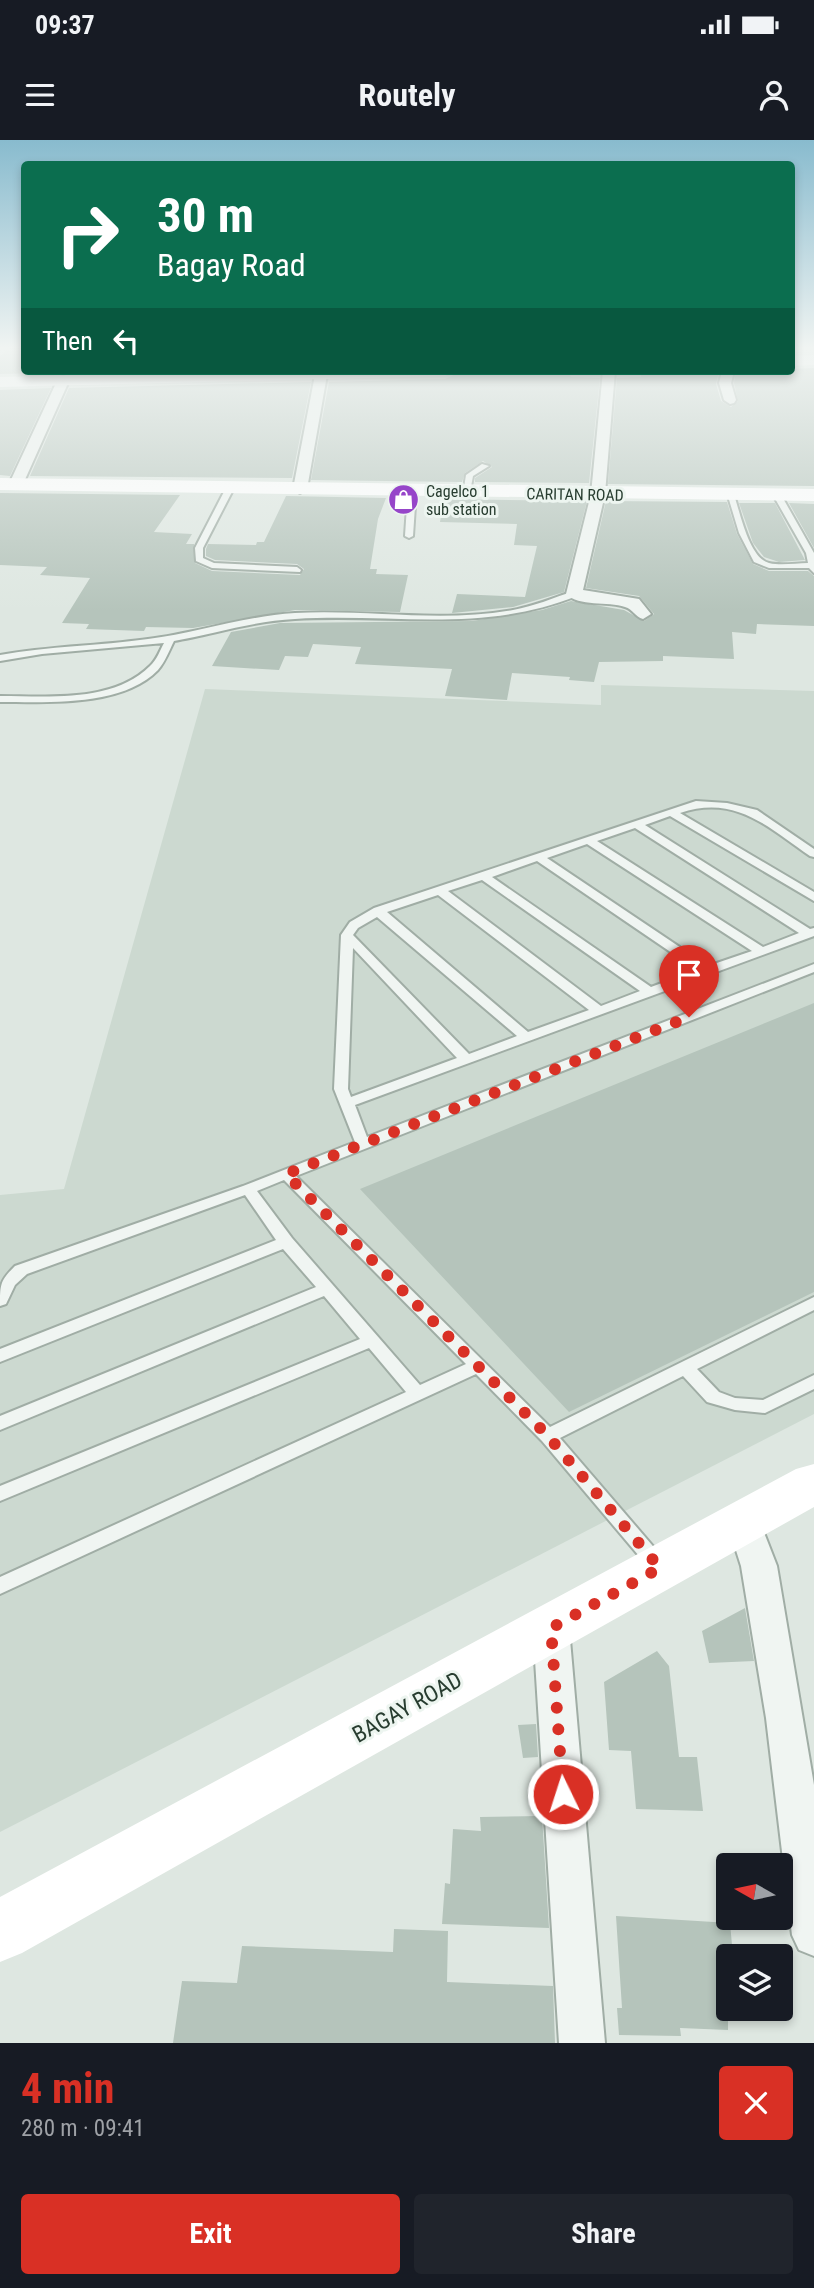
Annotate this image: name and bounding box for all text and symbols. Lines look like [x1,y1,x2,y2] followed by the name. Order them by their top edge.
[35,10,95,40] text: 09:37
[21,76,59,114] icon: menu
[359,76,455,114] text: Routely
[755,76,793,114] icon: person
[157,187,254,244] text: 30 m
[42,189,133,280] icon: right
[157,246,306,284] text: Bagay Road
[107,322,145,360] icon: left
[42,326,93,356] text: Then
[426,482,496,519] place label: Cagelco 1 sub station
[386,483,420,517] shop icon: Cagelco 1 sub station
[526,484,624,505] street label: CARITAN ROAD
[659,945,719,1017] pin
[670,956,708,994] icon: arrive
[348,1666,467,1749] street label: BAGAY ROAD
[526,1757,600,1831] position arrow
[716,1853,793,1930] north arrow
[716,1853,793,2021] map controls
[716,1944,793,2021] button: layers
[21,2064,114,2113] text: 4 min
[719,2066,793,2140] button: close
[21,2115,145,2142] text: 280 m · 09:41
[21,2194,400,2274] button: Exit
[414,2194,793,2274] button: Share

